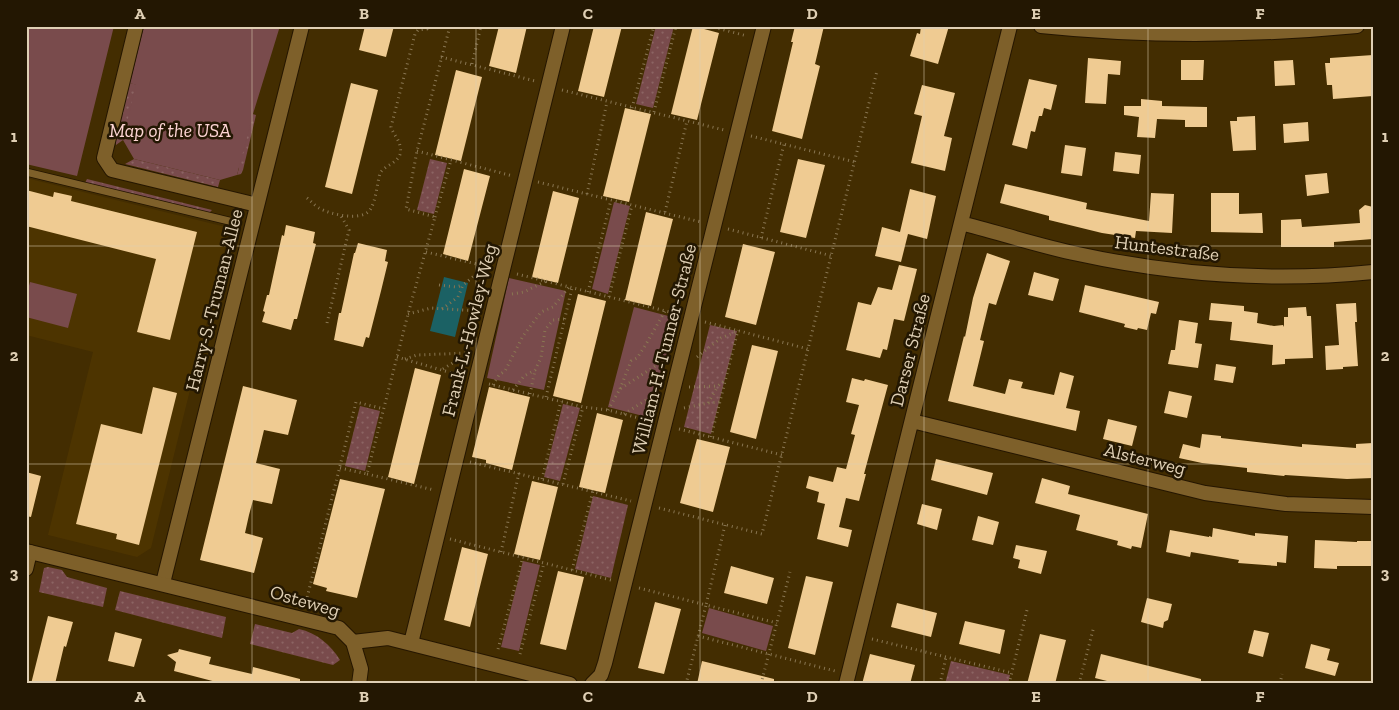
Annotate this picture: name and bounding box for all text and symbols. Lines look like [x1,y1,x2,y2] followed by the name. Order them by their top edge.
[135,4,146,23] text: A
[359,4,369,23] text: B
[583,4,593,23] text: C
[806,4,818,23] text: D
[1031,4,1041,23] text: E
[1255,4,1265,23] text: F
[109,119,231,142] park label: Map of the USA
[11,127,18,146] text: 1
[1382,127,1389,146] text: 1
[180,206,248,393] street label: Harry-S.-Truman-Allee
[1113,230,1221,266] street label: Huntestraße
[436,241,502,419] street label: Frank-L.-Howley-Weg
[627,241,701,457] street label: William-H.-Tunner-Straße
[885,291,935,409] street label: Darser Straße
[10,346,19,365] text: 2
[1381,346,1390,365] text: 2
[1102,438,1189,480] street label: Alsterweg
[10,564,19,583] text: 3
[1381,564,1390,583] text: 3
[267,580,343,622] street label: Osteweg
[135,687,146,706] text: A
[359,687,369,706] text: B
[583,687,593,706] text: C
[806,687,818,706] text: D
[1031,687,1041,706] text: E
[1255,687,1265,706] text: F

